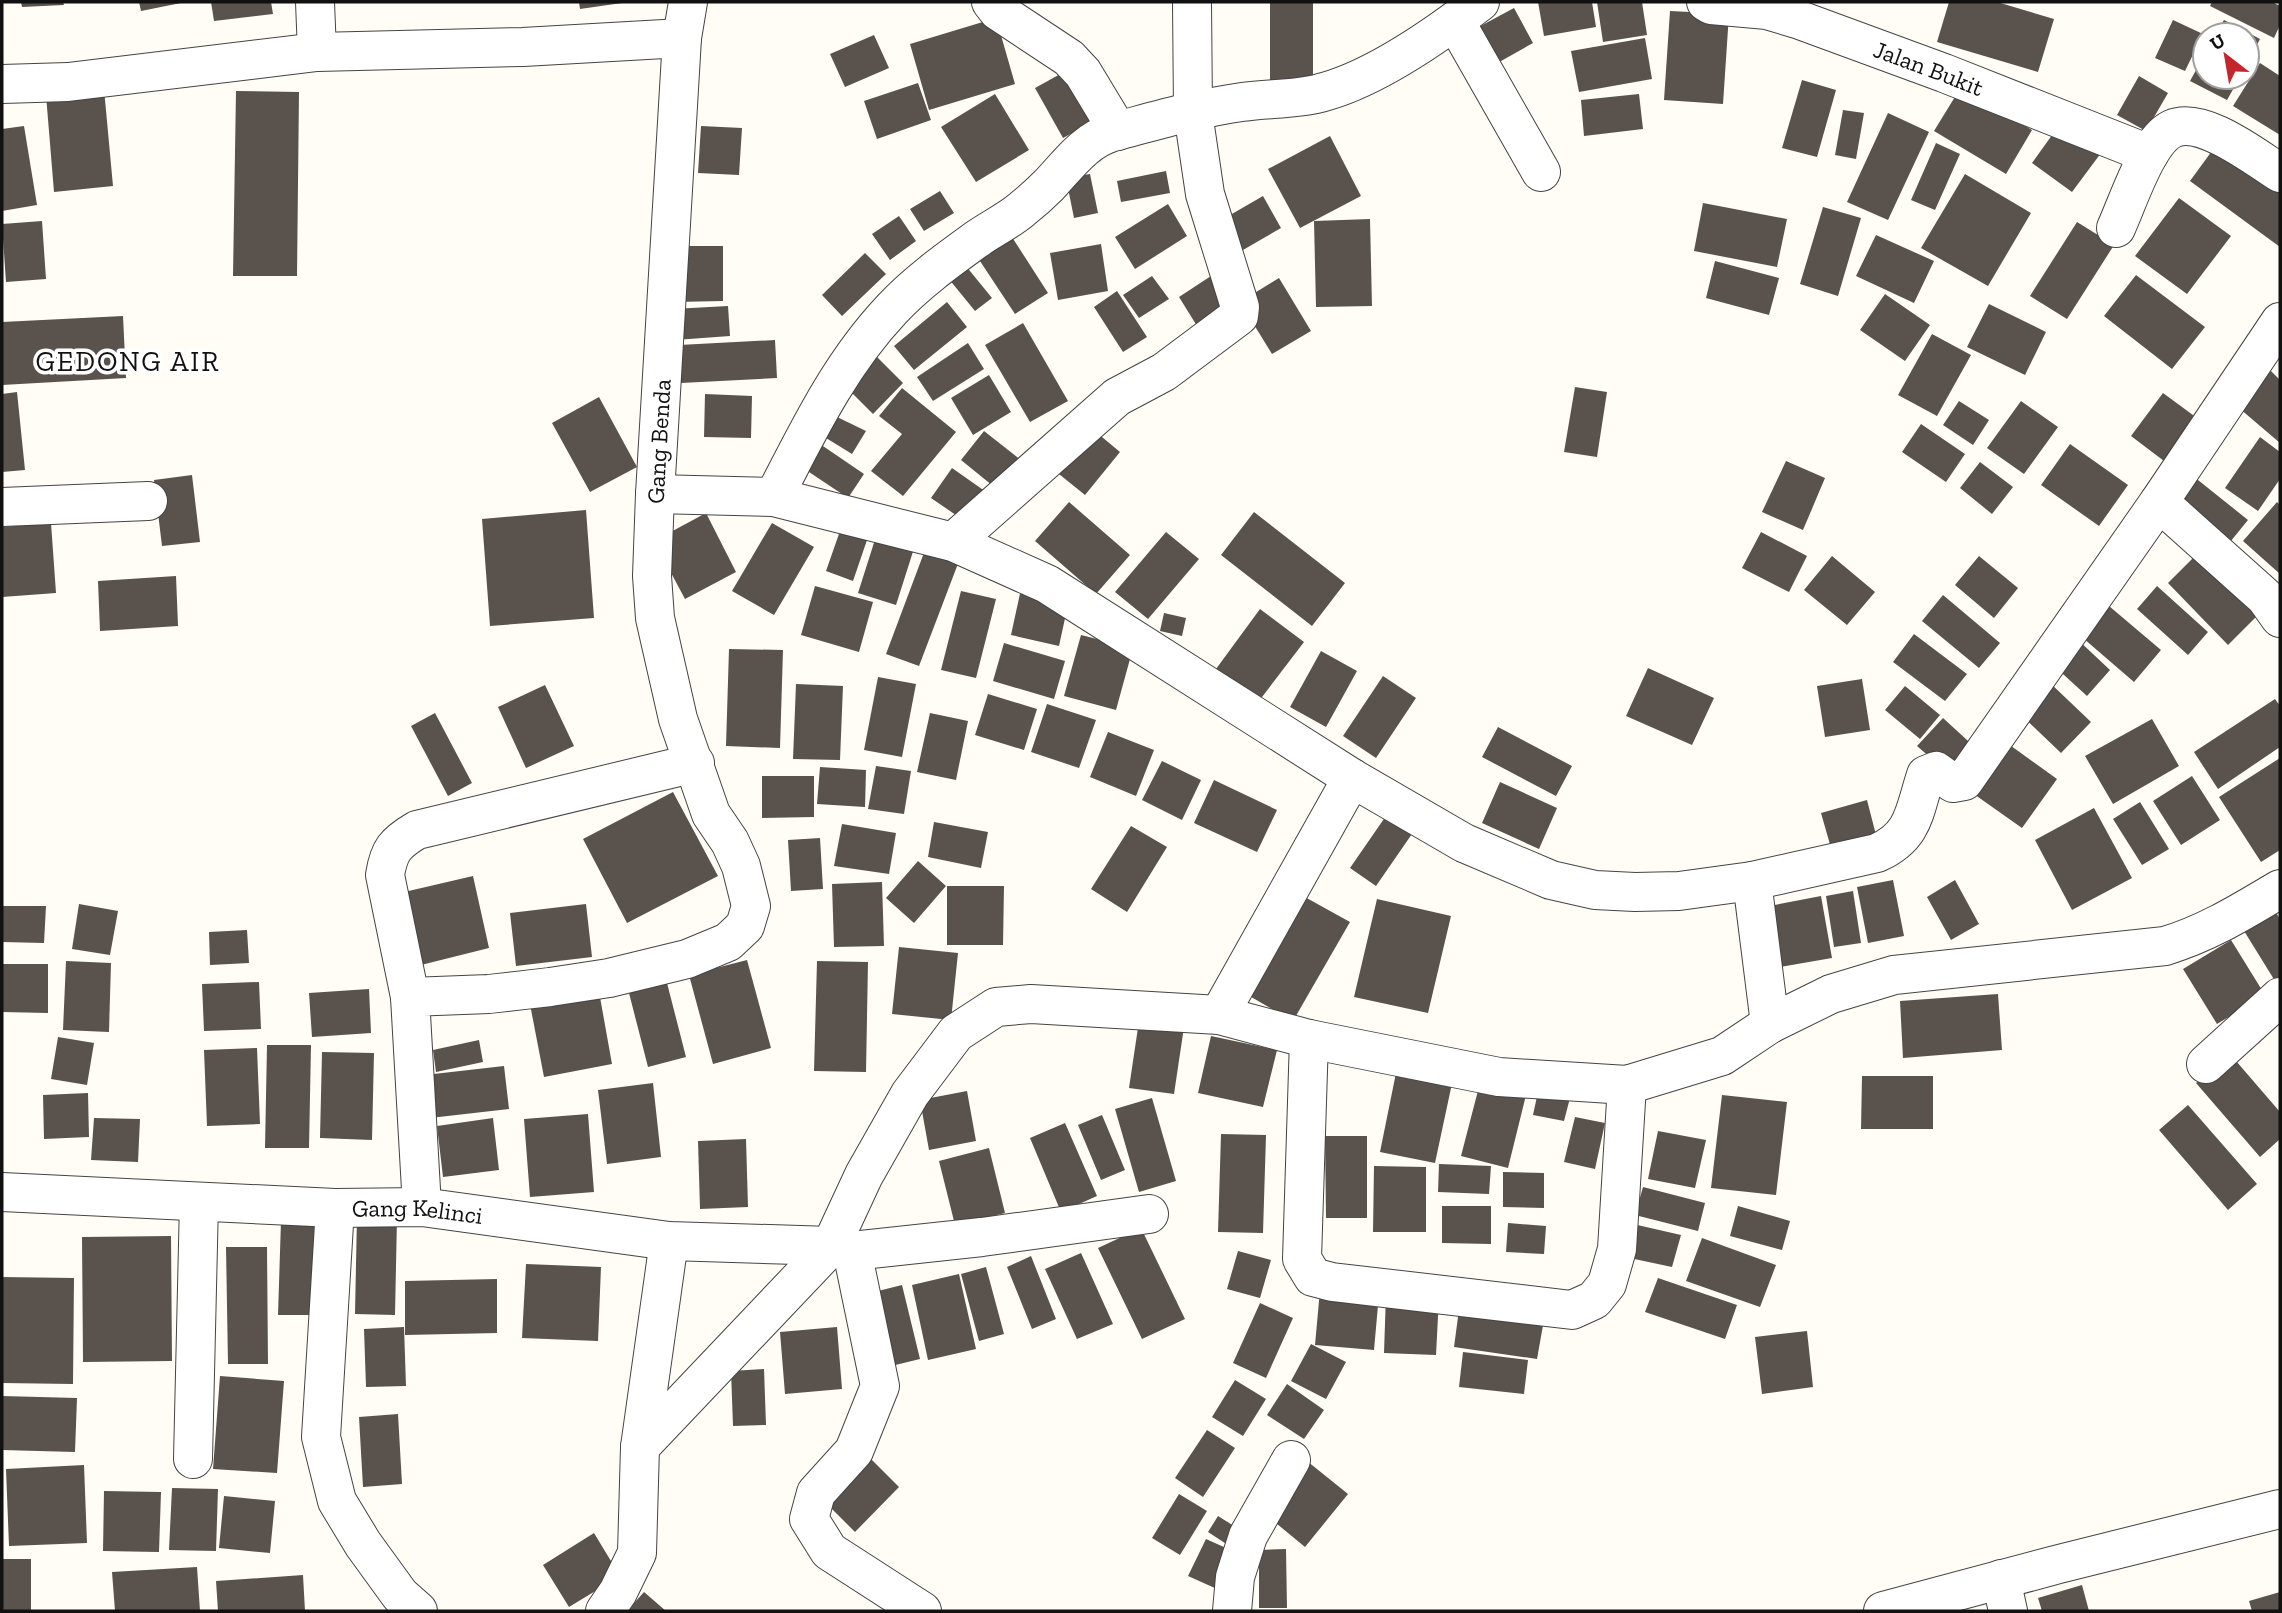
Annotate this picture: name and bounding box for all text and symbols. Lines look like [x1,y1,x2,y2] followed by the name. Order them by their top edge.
[2191,21,2261,91] north arrow
[2206,28,2230,55] text: U
[1870,34,1988,102] street label: Jalan Bukit
[35,345,221,378] district label: GEDONG AIR
[640,378,676,504] street label: Gang Benda
[352,1192,485,1230] street label: Gang Kelinci

